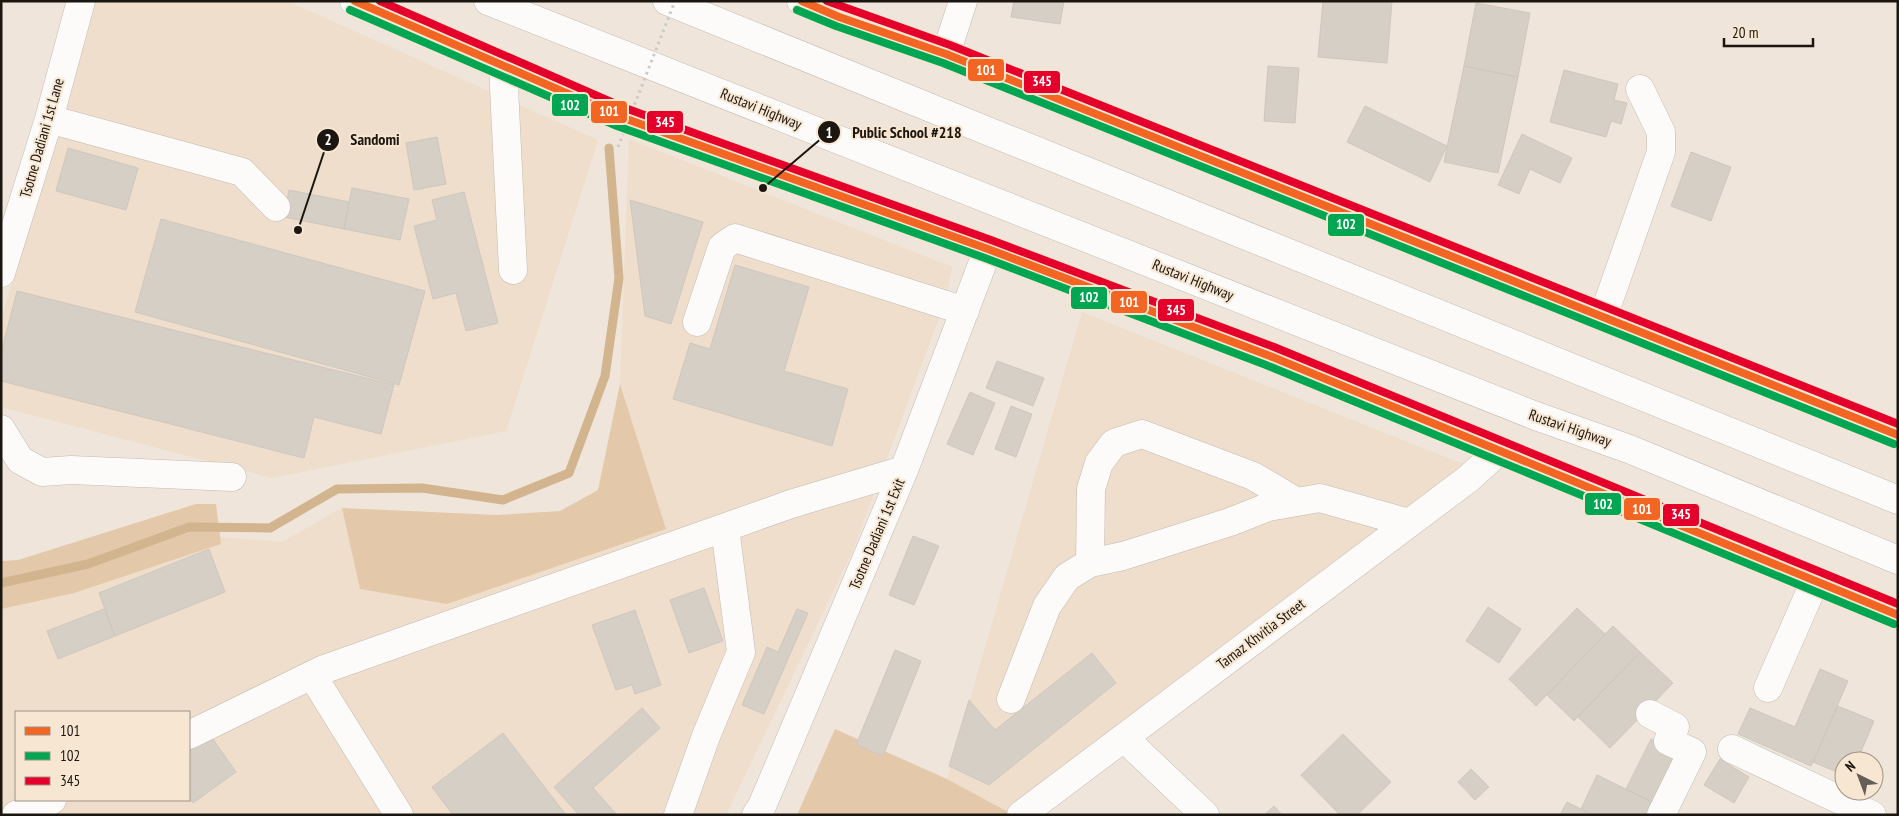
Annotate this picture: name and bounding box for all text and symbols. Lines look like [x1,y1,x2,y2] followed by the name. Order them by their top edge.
[1724,15,1813,47] scale bar
[1732,23,1758,42] text: 20 m
[967,58,1005,82] line badge: 101
[976,61,996,79] text: 101
[1023,70,1061,94] line badge: 345
[1032,72,1052,90] text: 345
[15,76,68,200] street label: Tsotne Dadiani 1st Lane
[718,84,805,134] street label: Rustavi Highway
[551,93,589,117] line badge: 102
[560,96,580,114] text: 102
[590,100,628,124] line badge: 101
[599,102,619,120] text: 101
[646,110,684,134] line badge: 345
[655,113,675,131] text: 345
[817,117,971,148] callout: Public School #218
[852,122,962,142] text: Public School #218
[825,123,833,142] text: 1
[315,124,409,155] callout: Sandomi
[350,129,400,149] text: Sandomi
[324,130,332,149] text: 2
[1327,213,1365,237] line badge: 102
[1336,215,1356,233] text: 102
[1150,255,1237,305] street label: Rustavi Highway
[1070,286,1108,310] line badge: 102
[1079,288,1099,306] text: 102
[1110,290,1148,314] line badge: 101
[1119,293,1139,311] text: 101
[1157,298,1195,322] line badge: 345
[1166,301,1186,319] text: 345
[1526,405,1614,451] street label: Rustavi Highway
[845,475,909,592] street label: Tsotne Dadiani 1st Exit
[1584,492,1622,516] line badge: 102
[1593,495,1613,513] text: 102
[1623,497,1661,521] line badge: 101
[1632,500,1652,518] text: 101
[1662,503,1700,527] line badge: 345
[1671,505,1691,523] text: 345
[1213,594,1309,673] street label: Tamaz Khvitia Street
[15,711,190,801] legend
[60,721,80,740] text: 101
[60,746,80,765] text: 102
[1834,751,1884,801] north arrow
[1841,757,1859,776] text: N
[60,771,80,790] text: 345

